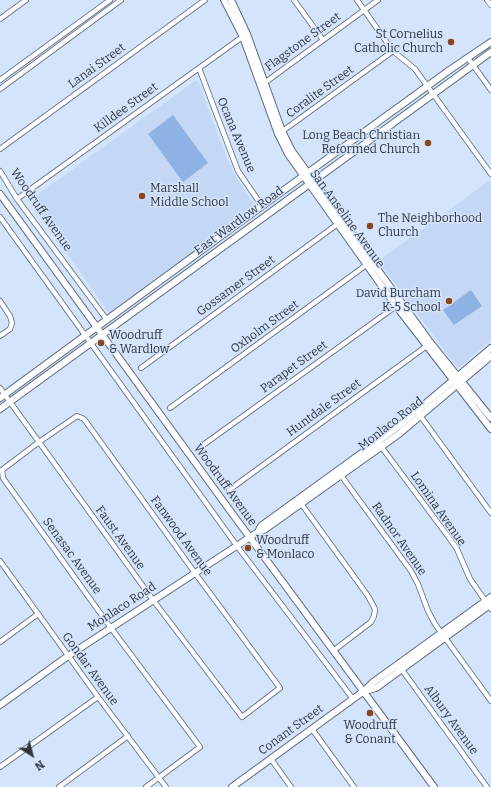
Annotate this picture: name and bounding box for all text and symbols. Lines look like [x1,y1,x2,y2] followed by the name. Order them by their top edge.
[262,10,344,74] street label: Flagstone Street
[354,28,443,56] place label: St Cornelius Catholic Church
[446,37,456,47] marker: St Cornelius Catholic Church
[66,40,128,92] street label: Lanai Street
[283,63,357,121] street label: Coralite Street
[91,80,161,136] street label: Killdee Street
[214,95,258,175] street label: Ocana Avenue
[302,129,420,157] place label: Long Beach Christian Reformed Church
[423,138,433,148] marker: Long Beach Christian Reformed Church
[7,166,75,254] street label: Woodruff Avenue
[307,167,387,271] street label: San Anseline Avenue
[150,182,229,210] place label: Marshall Middle School
[192,184,286,258] street label: East Wardlow Road
[137,191,147,201] marker: Marshall Middle School
[378,212,482,240] place label: The Neighborhood Church
[365,221,375,231] marker: The Neighborhood Church
[194,253,278,319] street label: Gossamer Street
[356,287,441,315] place label: David Burcham K-5 School
[444,296,454,306] marker: David Burcham K-5 School
[228,297,302,357] street label: Oxholm Street
[109,329,169,357] place label: Woodruff & Wardlow
[96,338,106,348] marker: Woodruff & Wardlow
[258,338,330,396] street label: Parapet Street
[284,376,364,440] street label: Huntdale Street
[356,394,426,454] street label: Monlaco Road
[190,441,260,529] street label: Woodruff Avenue
[407,469,469,549] street label: Lomina Avenue
[147,493,215,579] street label: Fanwood Avenue
[369,500,429,578] street label: Radnor Avenue
[92,503,148,573] street label: Faust Avenue
[39,515,105,597] street label: Senasac Avenue
[256,534,314,562] place label: Woodruff & Monlaco
[243,543,253,553] marker: Woodruff & Monlaco
[85,580,159,634] street label: Monlaco Road
[59,630,121,708] street label: Gondar Avenue
[421,682,481,758] street label: Albury Avenue
[256,702,326,758] street label: Conant Street
[365,708,375,718] marker: Woodruff & Conant
[343,719,397,747] place label: Woodruff & Conant
[12,735,52,775] north arrow
[32,757,47,773] text: N

